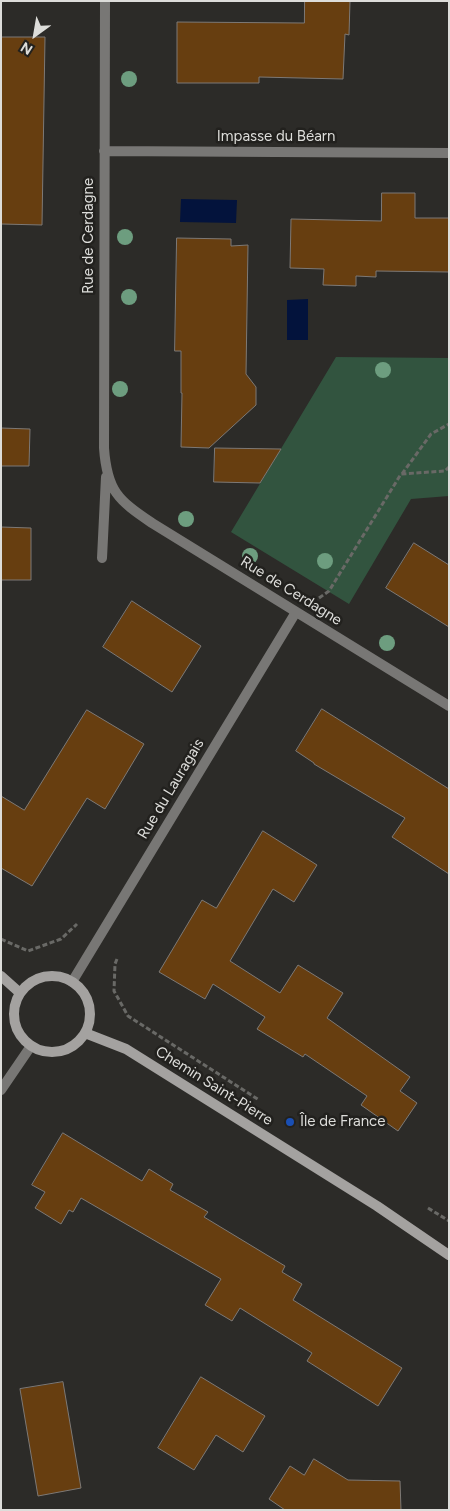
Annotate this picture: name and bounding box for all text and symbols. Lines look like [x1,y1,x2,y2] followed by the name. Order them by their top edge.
[10,10,60,60] north arrow
[18,38,36,58] text: N
[217,128,335,146] street label: Impasse du Béarn
[80,178,98,294] street label: Rue de Cerdagne
[237,553,345,629] street label: Rue de Cerdagne
[134,736,208,842] street label: Rue du Lauragais
[152,1043,276,1129] street label: Chemin Saint-Pierre
[300,1113,385,1131] place label: Île de France
[284,1116,296,1128] marker: Île de France

